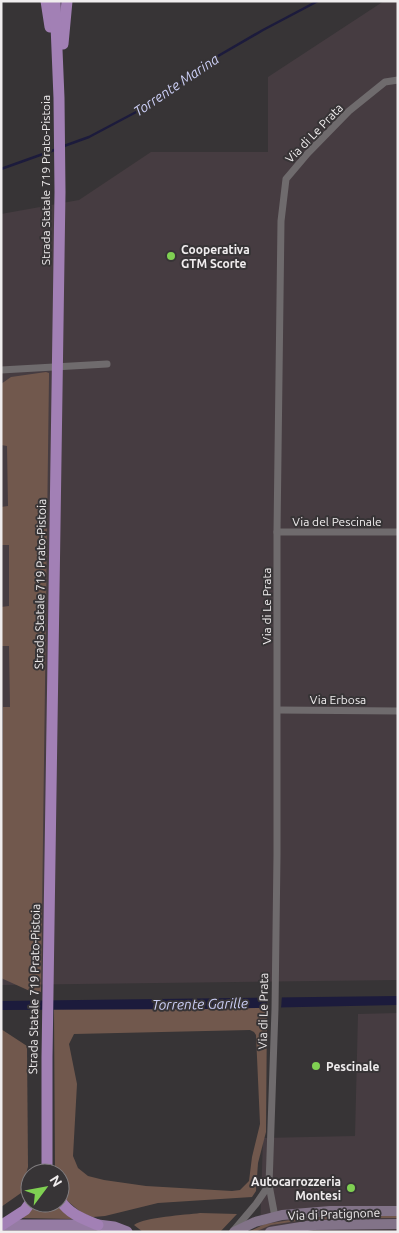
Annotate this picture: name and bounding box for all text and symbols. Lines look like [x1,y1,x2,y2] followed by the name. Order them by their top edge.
[130,50,222,119] water label: Torrente Marina
[39,95,52,265] street label: Strada Statale 719 Prato-Pistoia
[283,101,345,165] street label: Via di Le Prata
[181,243,250,270] place label: Cooperativa GTM Scorte
[165,250,177,262] marker: Cooperativa GTM Scorte
[32,499,48,669] street label: Strada Statale 719 Prato-Pistoia
[292,515,382,528] street label: Via del Pescinale
[260,568,273,644] street label: Via di Le Prata
[310,693,366,706] street label: Via Erbosa
[26,904,42,1074] street label: Strada Statale 719 Prato-Pistoia
[256,973,270,1049] street label: Via di Le Prata
[152,995,248,1013] water label: Torrente Garille
[310,1060,322,1072] marker: Pescinale
[326,1060,379,1073] place label: Pescinale
[20,1163,70,1213] north arrow
[46,1172,66,1190] text: N
[251,1175,341,1202] place label: Autocarrozzeria Montesi
[345,1182,357,1194] marker: Autocarrozzeria Montesi
[288,1206,380,1222] street label: Via di Pratignone

